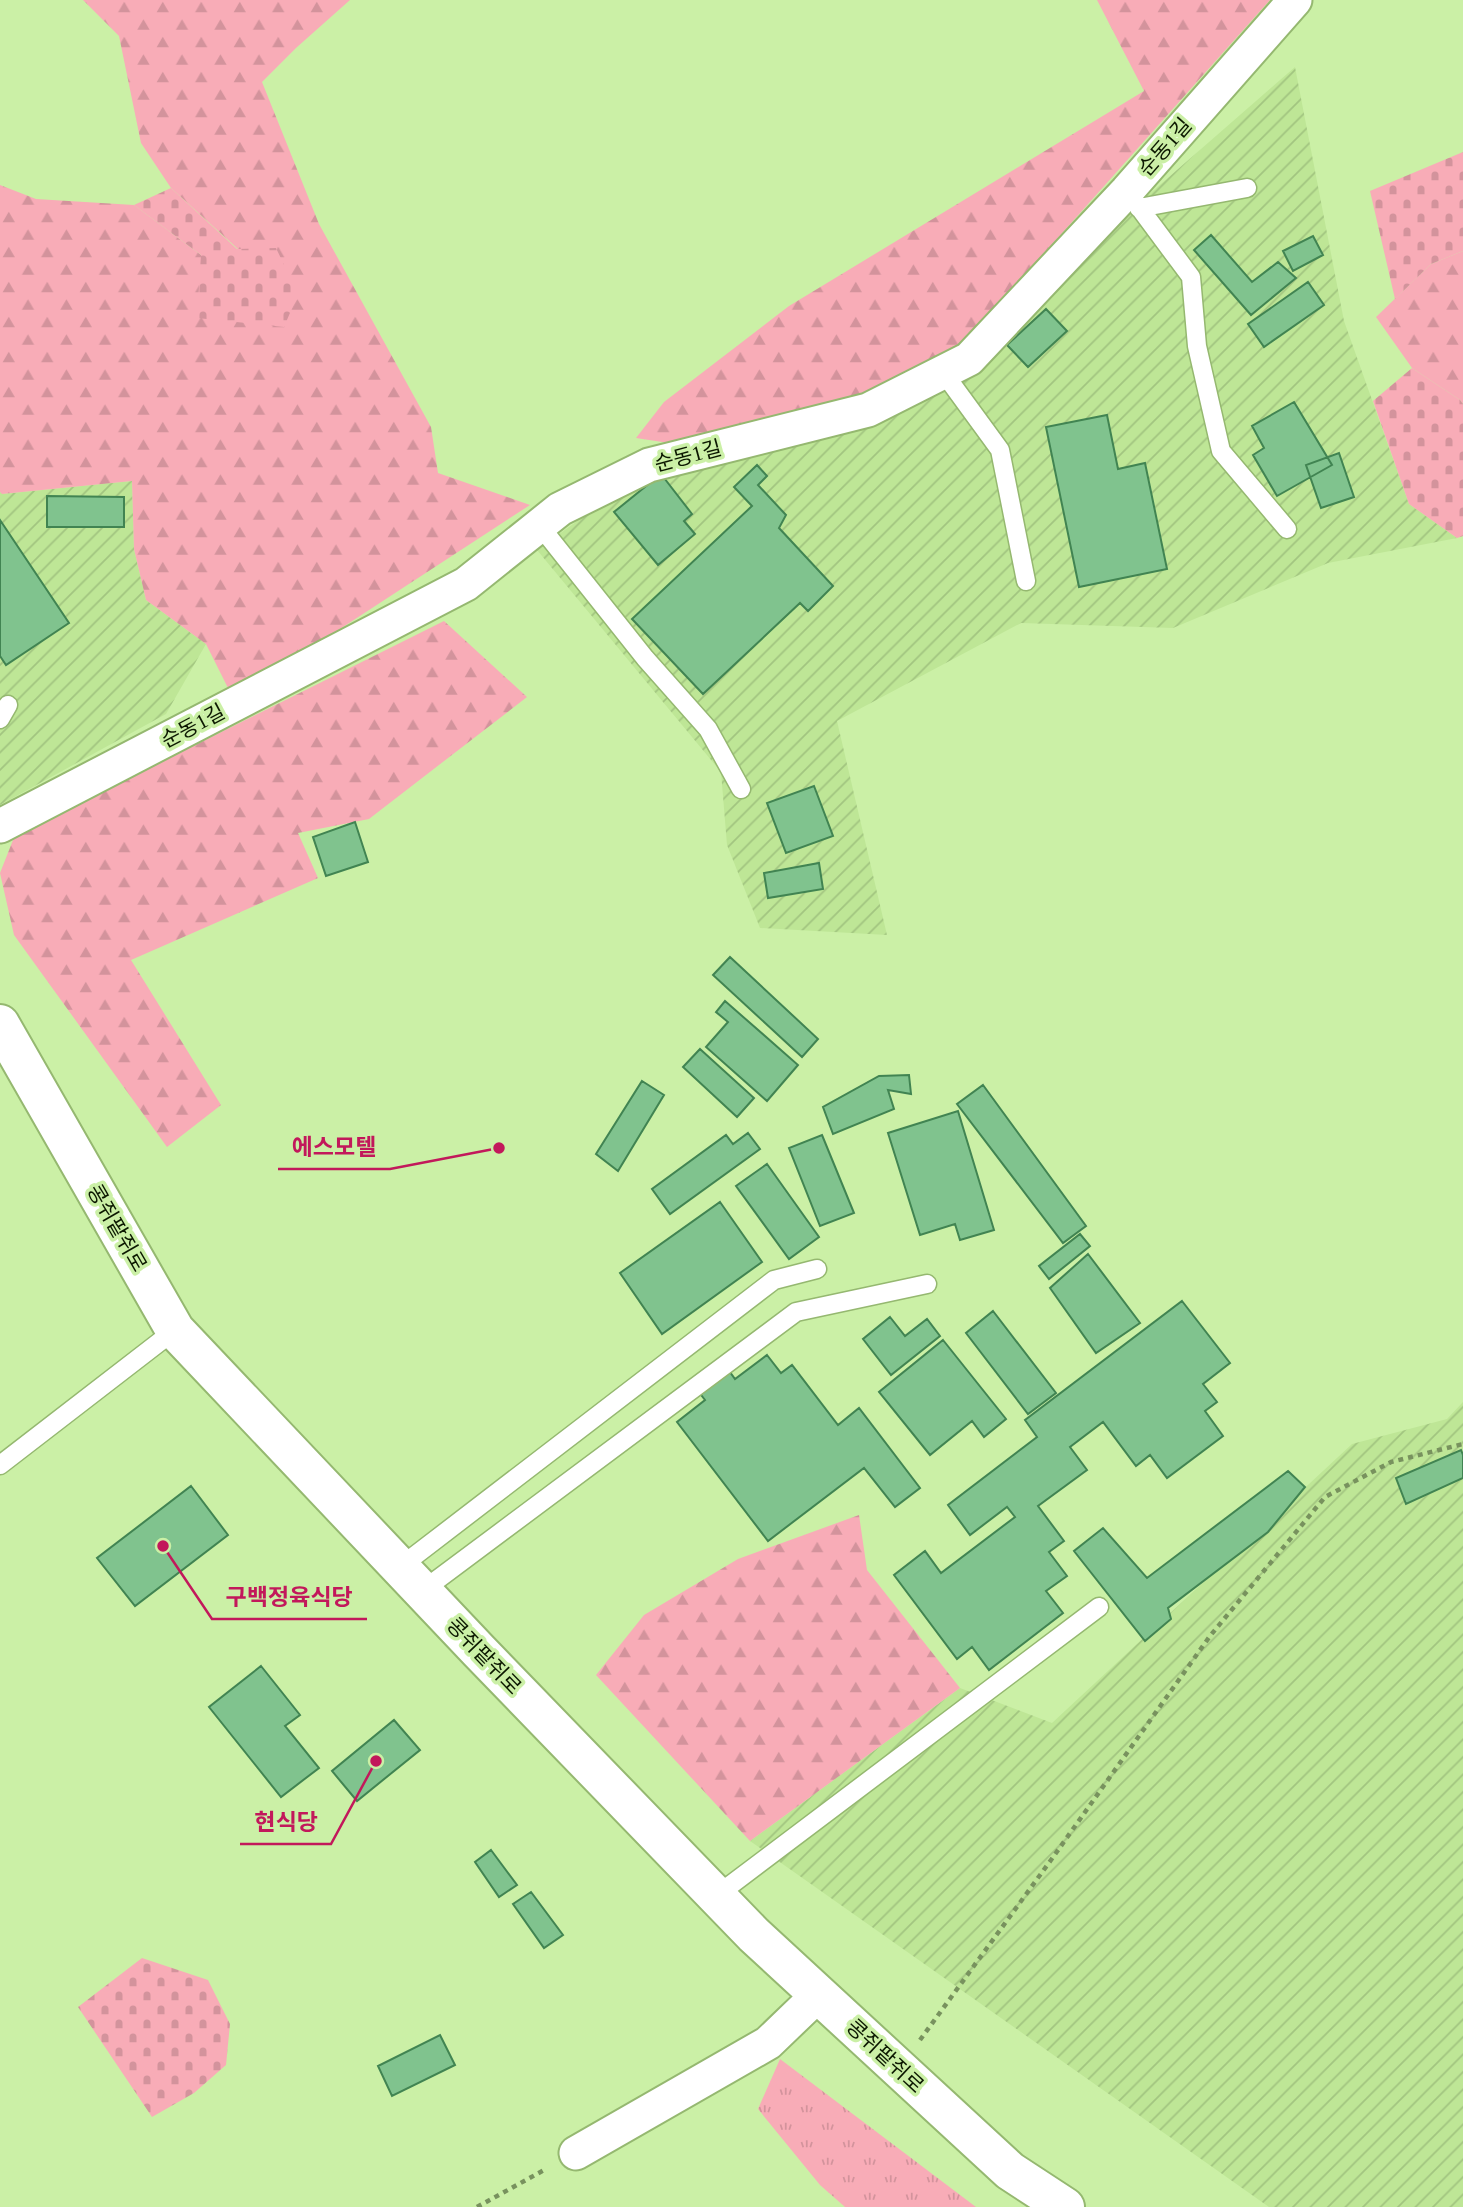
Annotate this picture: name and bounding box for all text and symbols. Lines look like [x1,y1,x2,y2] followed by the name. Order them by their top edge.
[1133,113,1197,181] street label: 순동1길
[652,436,724,476] street label: 순동1길
[157,699,229,753] street label: 순동1길
[278,1125,390,1169] callout: 에스모텔
[292,1135,376,1160] text: 에스모텔
[82,1180,152,1276] street label: 콩쥐팥쥐로
[212,1575,367,1619] callout: 구백정육식당
[226,1585,352,1610] text: 구백정육식당
[442,1613,526,1699] street label: 콩쥐팥쥐로
[240,1800,331,1844] callout: 현식당
[254,1810,318,1835] text: 현식당
[841,2014,929,2098] street label: 콩쥐팥쥐로

